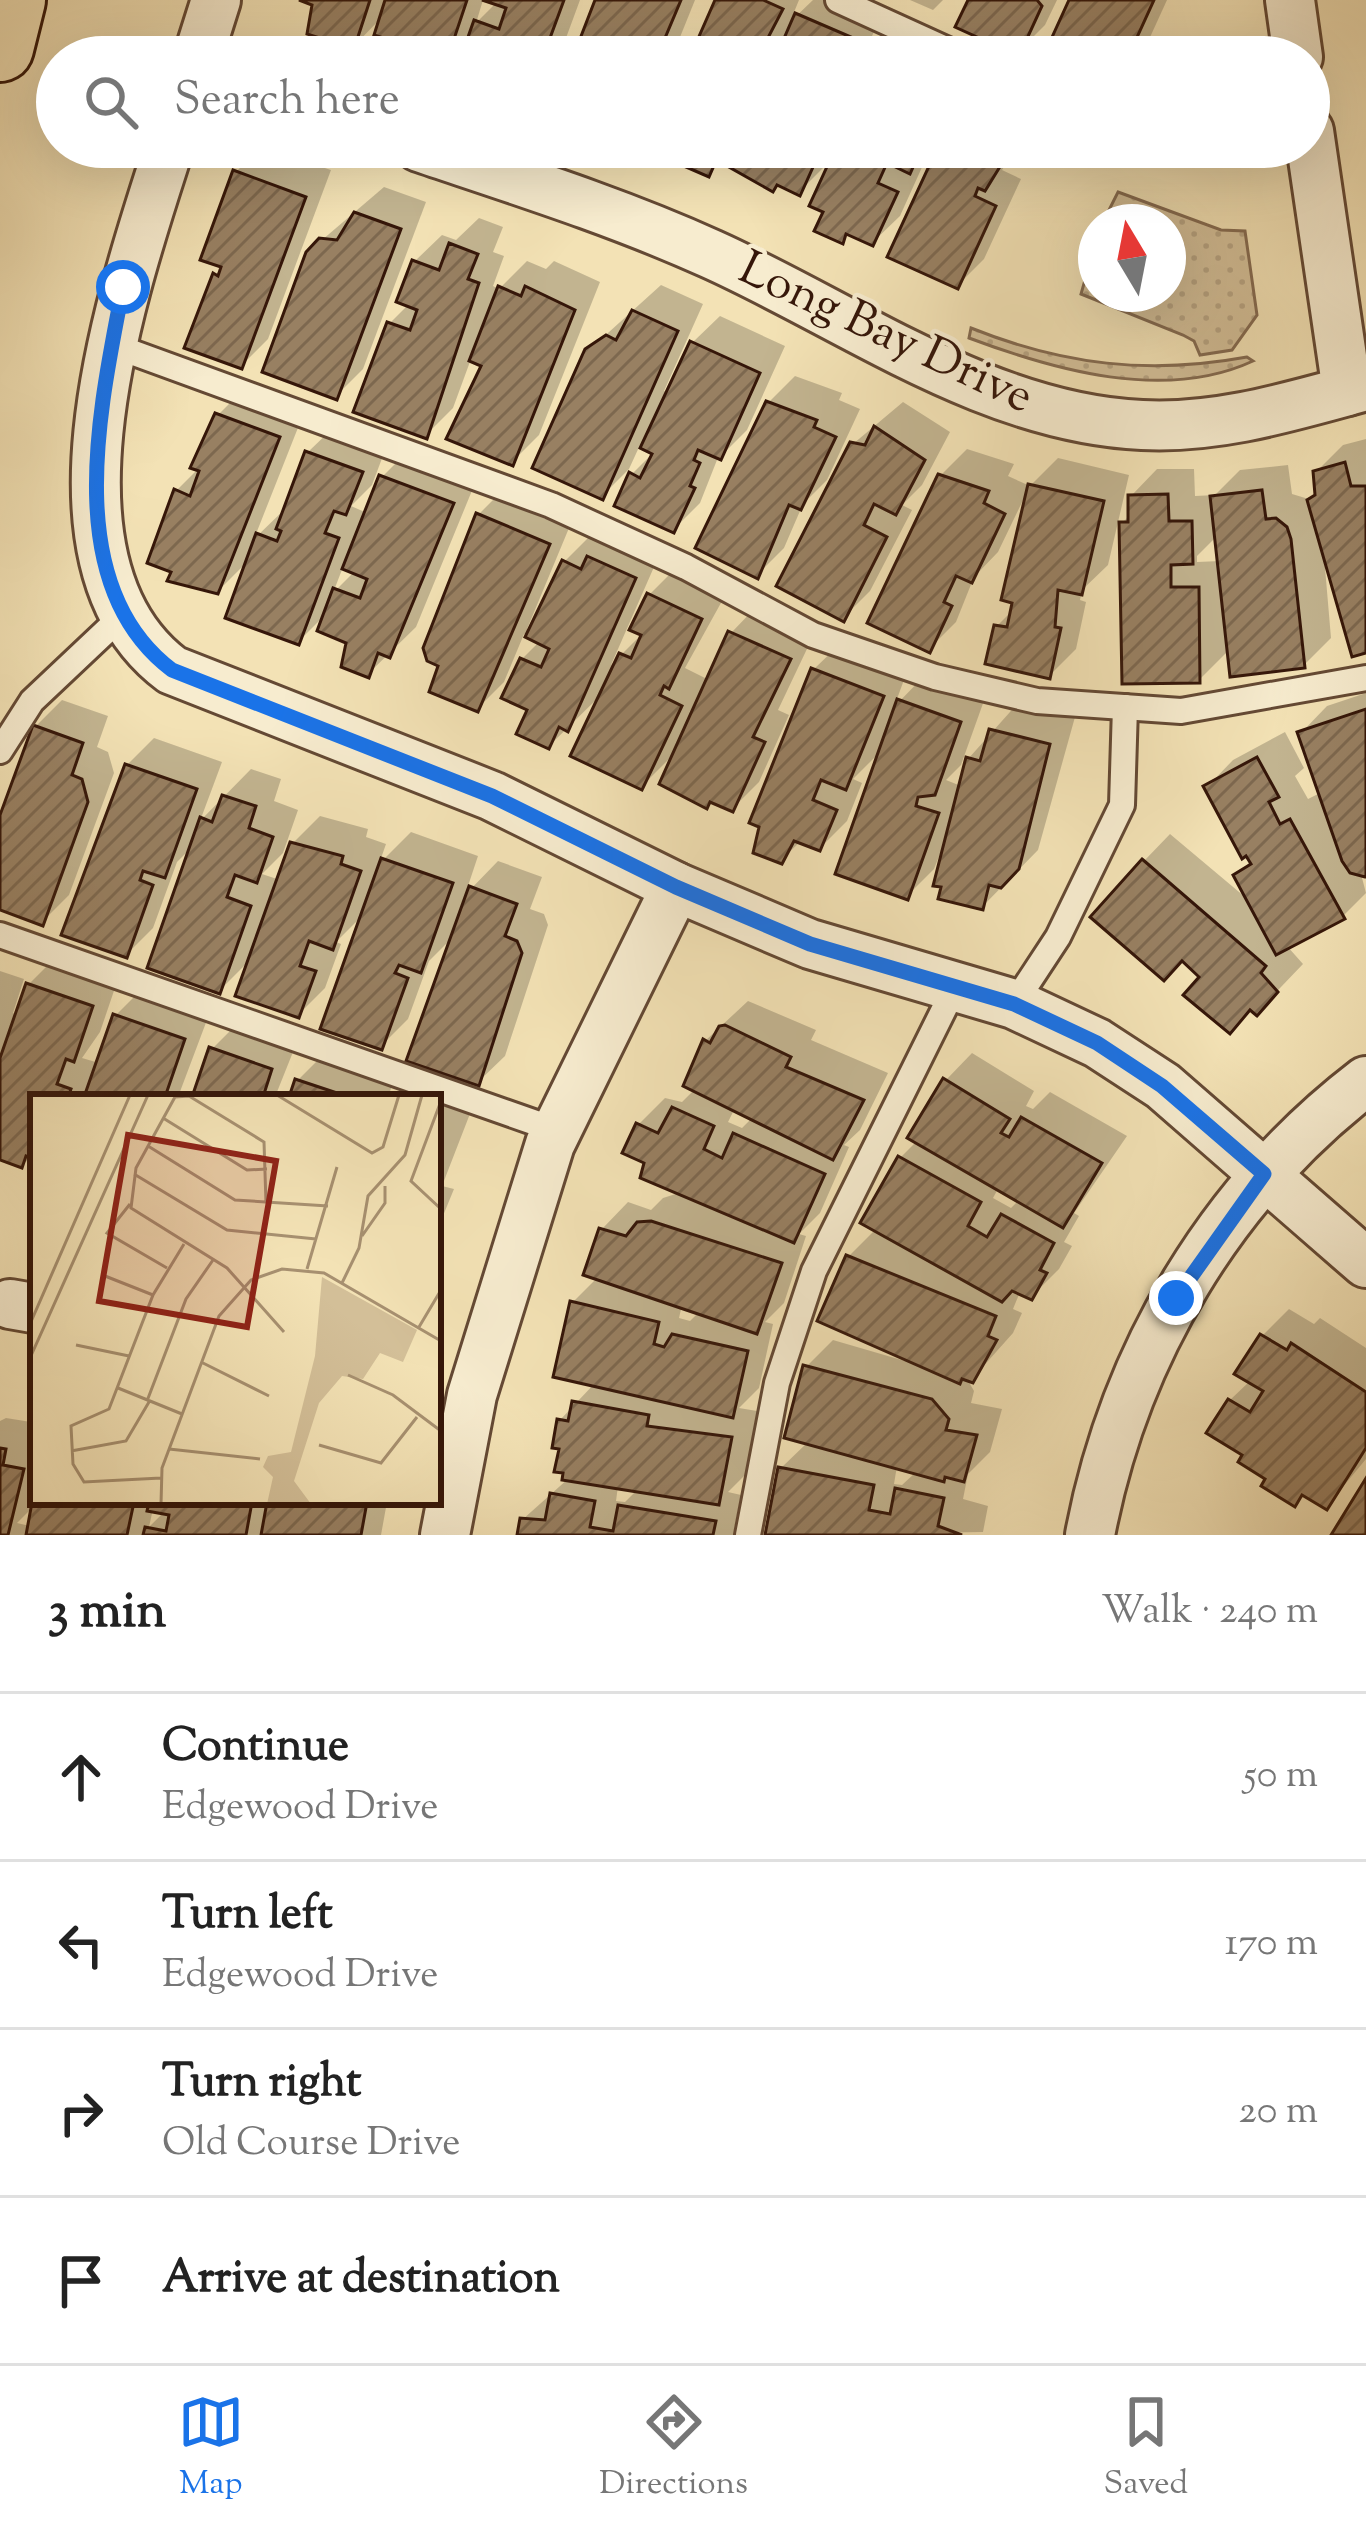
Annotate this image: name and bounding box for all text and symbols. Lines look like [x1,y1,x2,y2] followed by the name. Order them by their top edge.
[36,36,1330,168] search box
[78,69,144,135] icon: search
[174,70,400,135] text: Search here
[1078,204,1186,312] north arrow
[726,237,1044,433] street label: Long Bay Drive
[96,260,150,314] route start
[30,1094,441,1505] inset map
[1149,1271,1203,1325] route end
[48,1577,166,1650] text: 3 min
[1101,1585,1318,1641] text: Walk · 240 m
[162,1716,349,1781] text: Continue
[48,1744,114,1810] icon: ahead
[1243,1749,1318,1805] text: 50 m
[162,1781,439,1837] text: Edgewood Drive
[162,1884,333,1949] text: Turn left
[48,1912,114,1978] icon: left
[1225,1917,1318,1973] text: 170 m
[162,1949,439,2005] text: Edgewood Drive
[162,2052,361,2117] text: Turn right
[48,2080,114,2146] icon: right
[1239,2085,1318,2141] text: 20 m
[162,2117,461,2173] text: Old Course Drive
[48,2248,114,2314] icon: arrive
[162,2248,560,2313] text: Arrive at destination
[178,2389,244,2509] tab: Map
[599,2389,748,2509] tab: Directions
[1104,2389,1188,2509] tab: Saved

